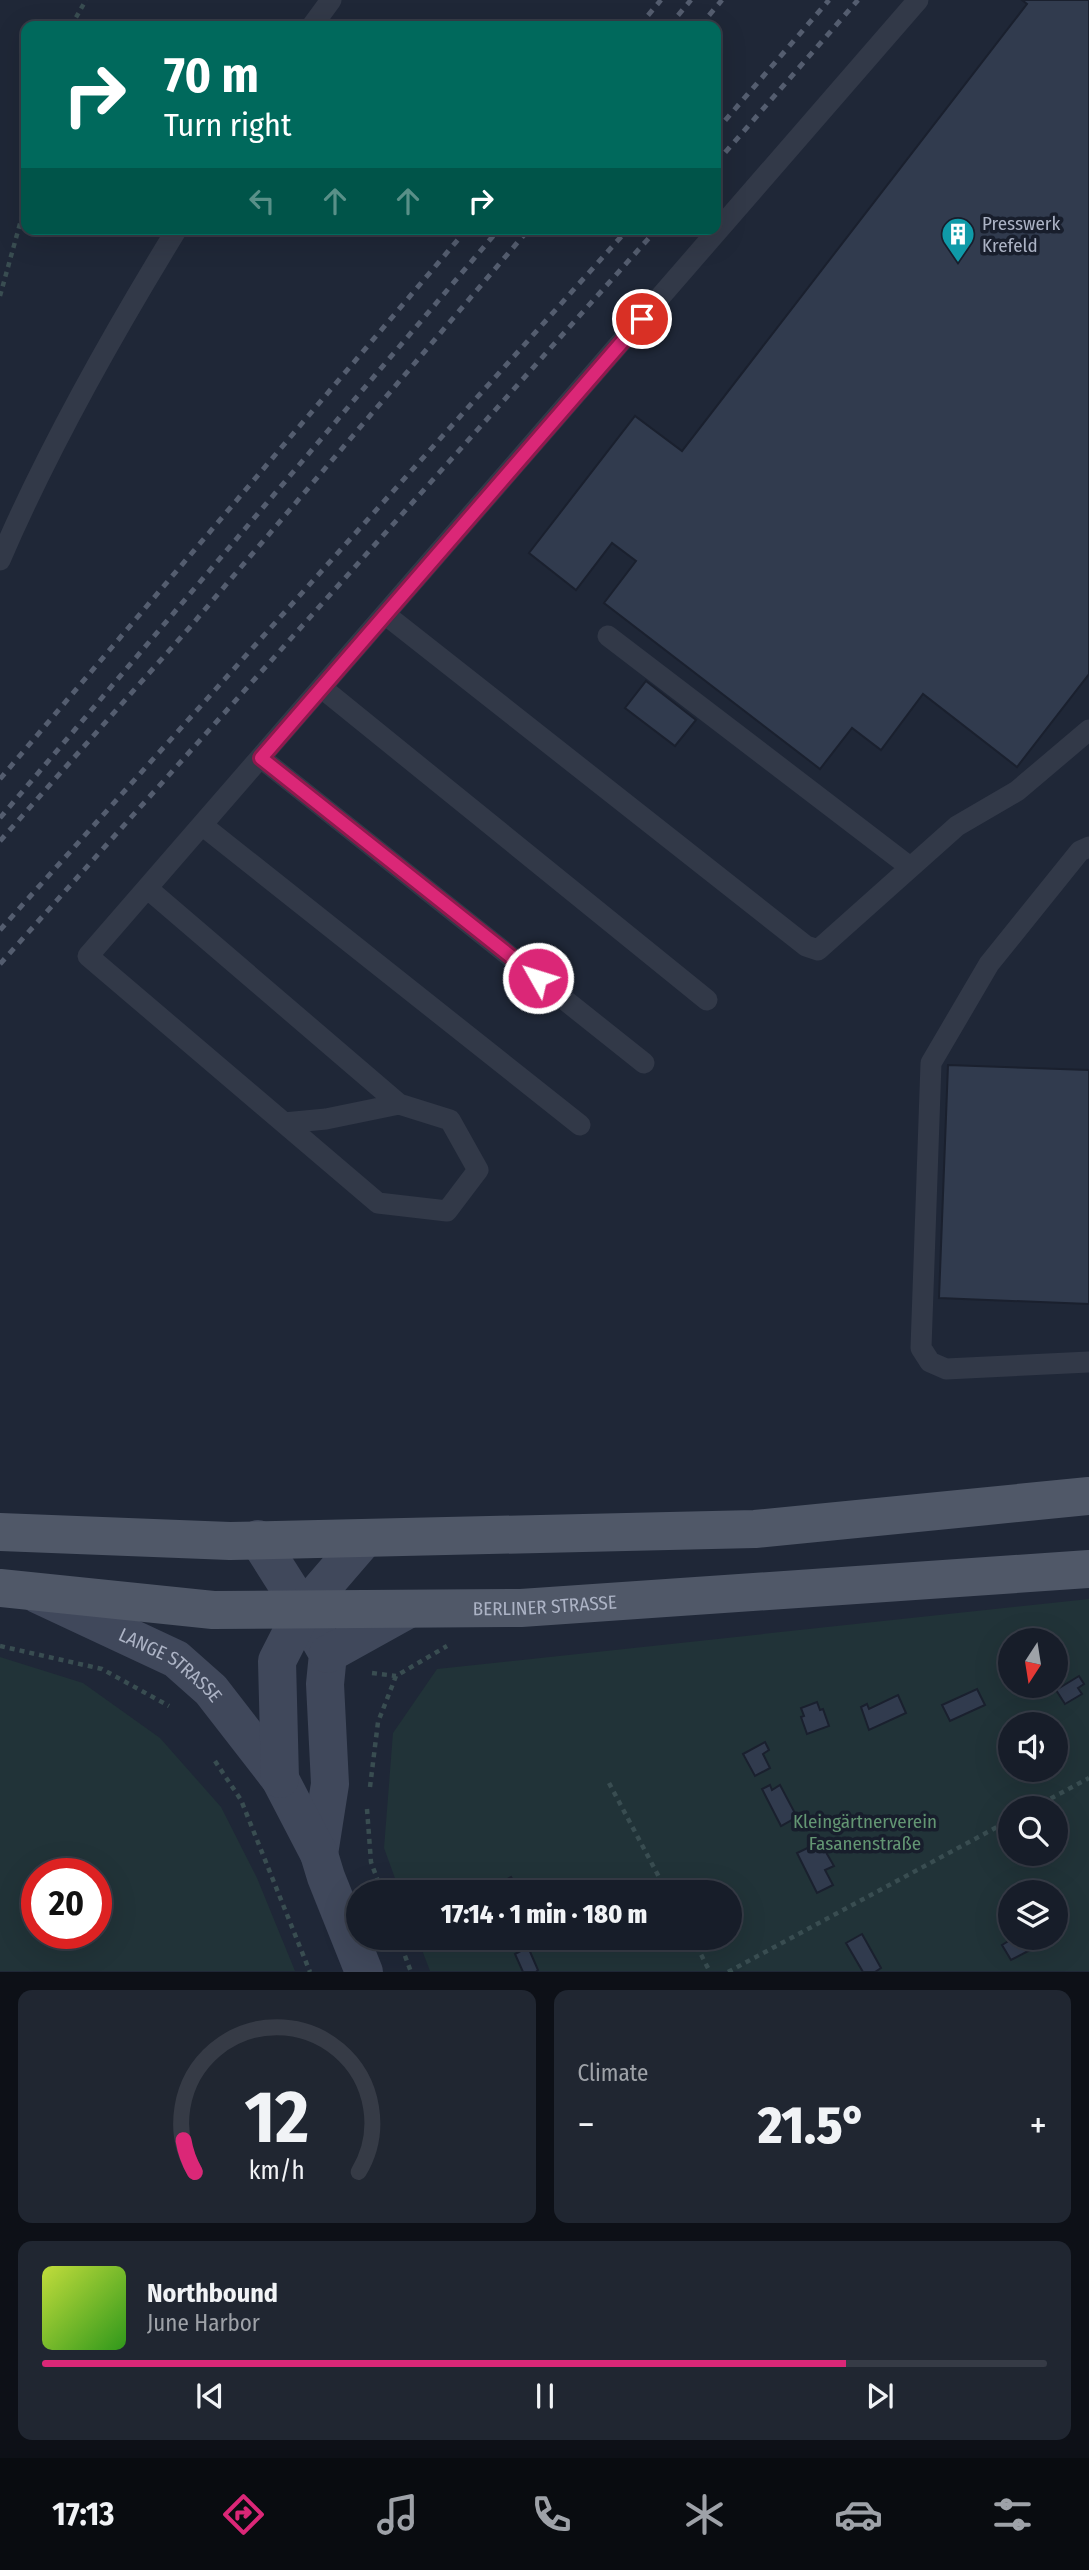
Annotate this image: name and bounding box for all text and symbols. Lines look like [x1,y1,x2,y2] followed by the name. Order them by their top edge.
[164,46,259,105] text: 70 m
[49,49,140,140] icon: right
[164,106,291,144] text: Turn right
[243,182,281,220] icon: left
[316,182,354,220] icon: ahead
[389,182,427,220] icon: ahead
[462,182,500,220] icon: right
[982,212,1060,257] place label: Presswerk Krefeld
[939,215,977,264] building icon: Presswerk Krefeld
[612,289,672,349] pin
[623,300,661,338] icon: arrive
[501,941,575,1015] position arrow
[473,1590,618,1620] street label: BERLINER STRASSE
[115,1623,227,1706] street label: LANGE STRASSE
[998,1628,1068,1698] north arrow
[998,1628,1068,1950] map controls
[998,1712,1068,1782] button: sound
[998,1796,1068,1866] button: search
[793,1810,937,1855] park label: Kleingärtnerverein Fasanenstraße
[21,1858,112,1949] speed limit sign: 20
[998,1880,1068,1950] button: layers
[441,1899,647,1930] text: 17:14 · 1 min · 180 m
[578,2059,648,2087] text: Climate
[245,2075,309,2162] text: 12
[758,2094,866,2157] text: 21.5°
[578,2102,595,2148] text: −
[1030,2102,1047,2148] text: +
[249,2156,305,2186] text: km/h
[147,2278,278,2309] text: Northbound
[147,2309,260,2337] text: June Harbor
[191,2377,229,2415] icon: previous
[526,2377,564,2415] icon: pause
[861,2377,899,2415] icon: next
[219,2490,268,2539] icon: directions
[373,2490,422,2539] icon: music
[527,2490,576,2539] icon: phone
[680,2490,729,2539] icon: climate
[834,2490,883,2539] icon: car
[988,2490,1037,2539] icon: filters
[52,2495,114,2533] text: 17:13

